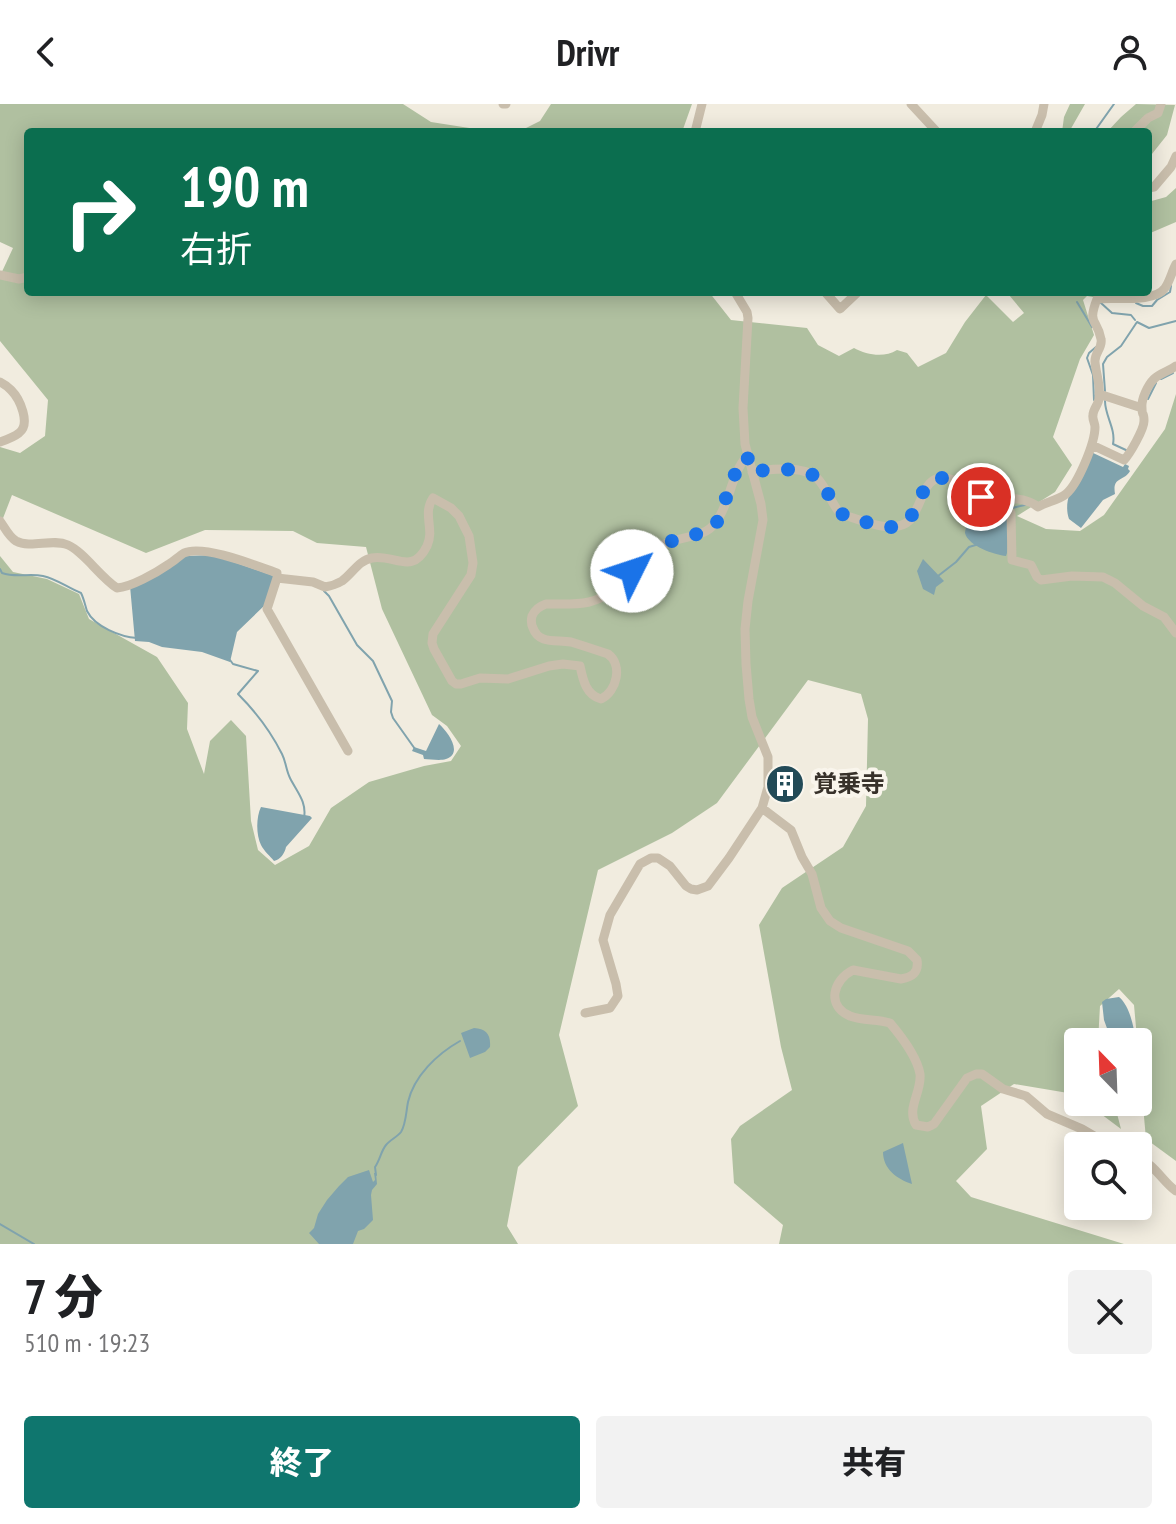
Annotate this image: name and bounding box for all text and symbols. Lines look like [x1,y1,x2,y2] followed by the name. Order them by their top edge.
[557,29,619,76] text: Drivr
[24,30,68,74] icon: back
[1108,30,1152,74] icon: person
[180,150,309,222] text: 190 m
[48,160,152,264] icon: right
[180,225,252,272] text: 右折
[947,463,1015,531] pin
[959,475,1003,519] icon: arrive
[590,529,674,613] position arrow
[764,763,806,805] building icon: 覚乗寺
[813,768,885,799] place label: 覚乗寺
[1064,1028,1152,1116] north arrow
[1064,1028,1152,1220] map controls
[1064,1132,1152,1220] button: search
[24,1265,103,1327] text: 7 分
[1068,1270,1152,1354] button: close
[24,1326,150,1359] text: 510 m · 19:23
[24,1416,580,1508] button: 終了
[596,1416,1152,1508] button: 共有

